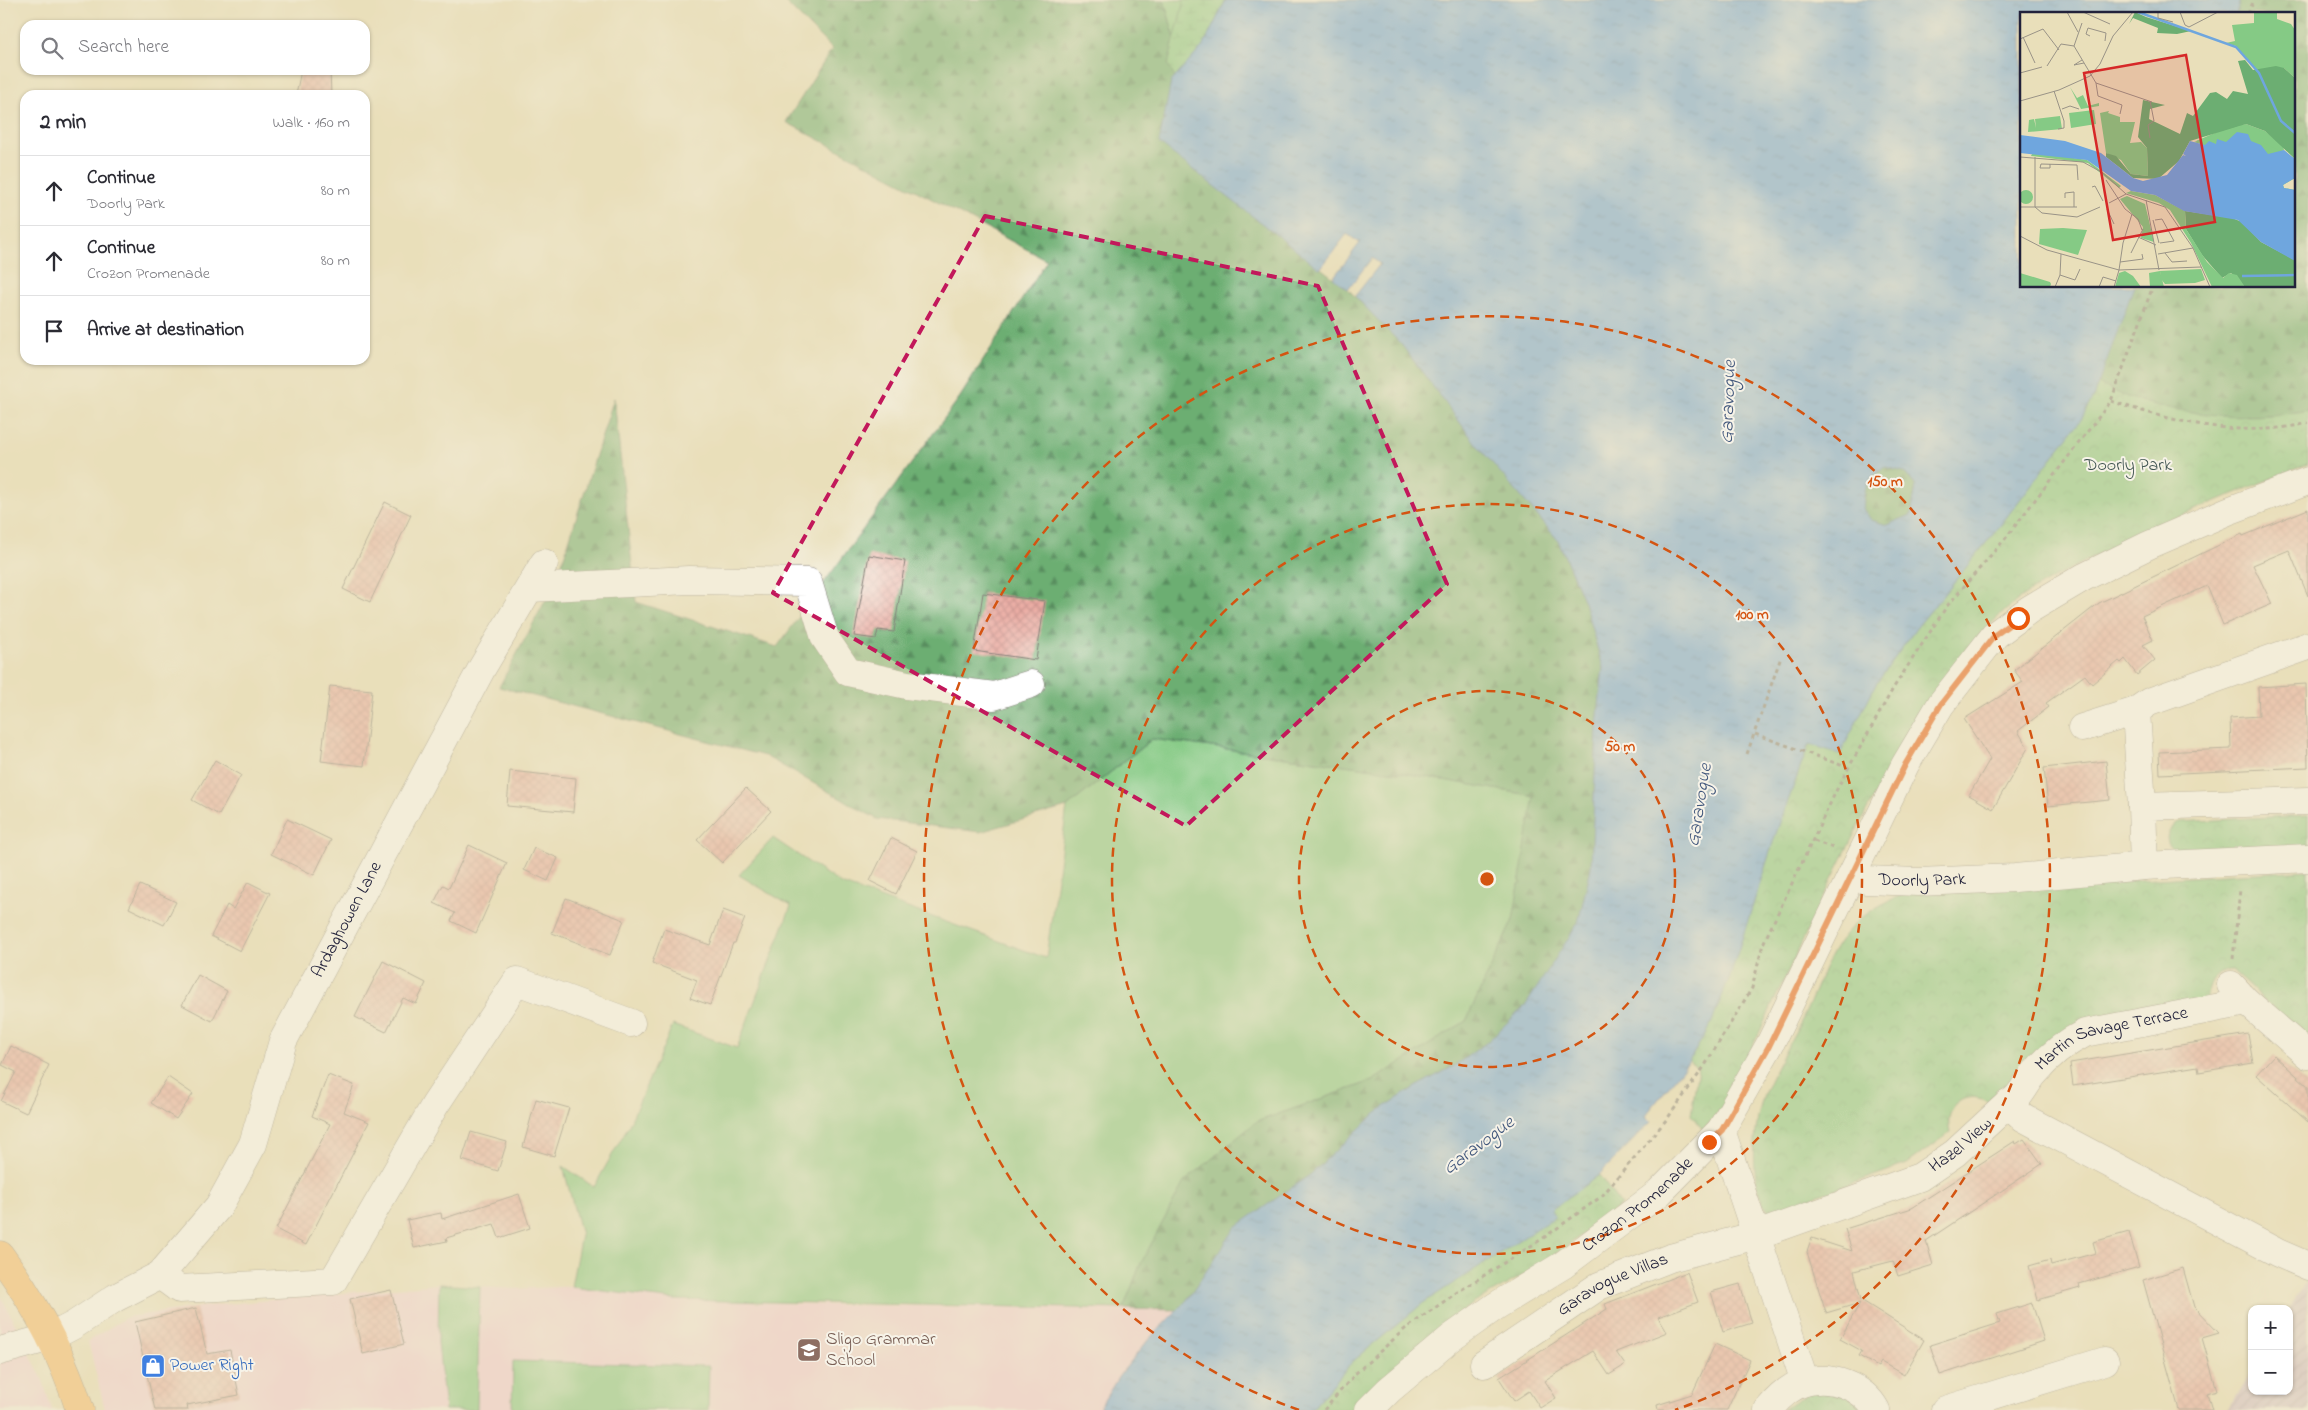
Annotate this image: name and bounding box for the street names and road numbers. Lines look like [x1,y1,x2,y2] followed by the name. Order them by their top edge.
[306,856,390,983] street label: Ardaghowen Lane
[1877,867,1967,895] street label: Doorly Park
[2029,1000,2191,1077] street label: Martin Savage Terrace
[1924,1111,1999,1180] street label: Hazel View
[1577,1151,1701,1259] street label: Crozon Promenade
[1552,1247,1672,1323] street label: Garavogue Villas

